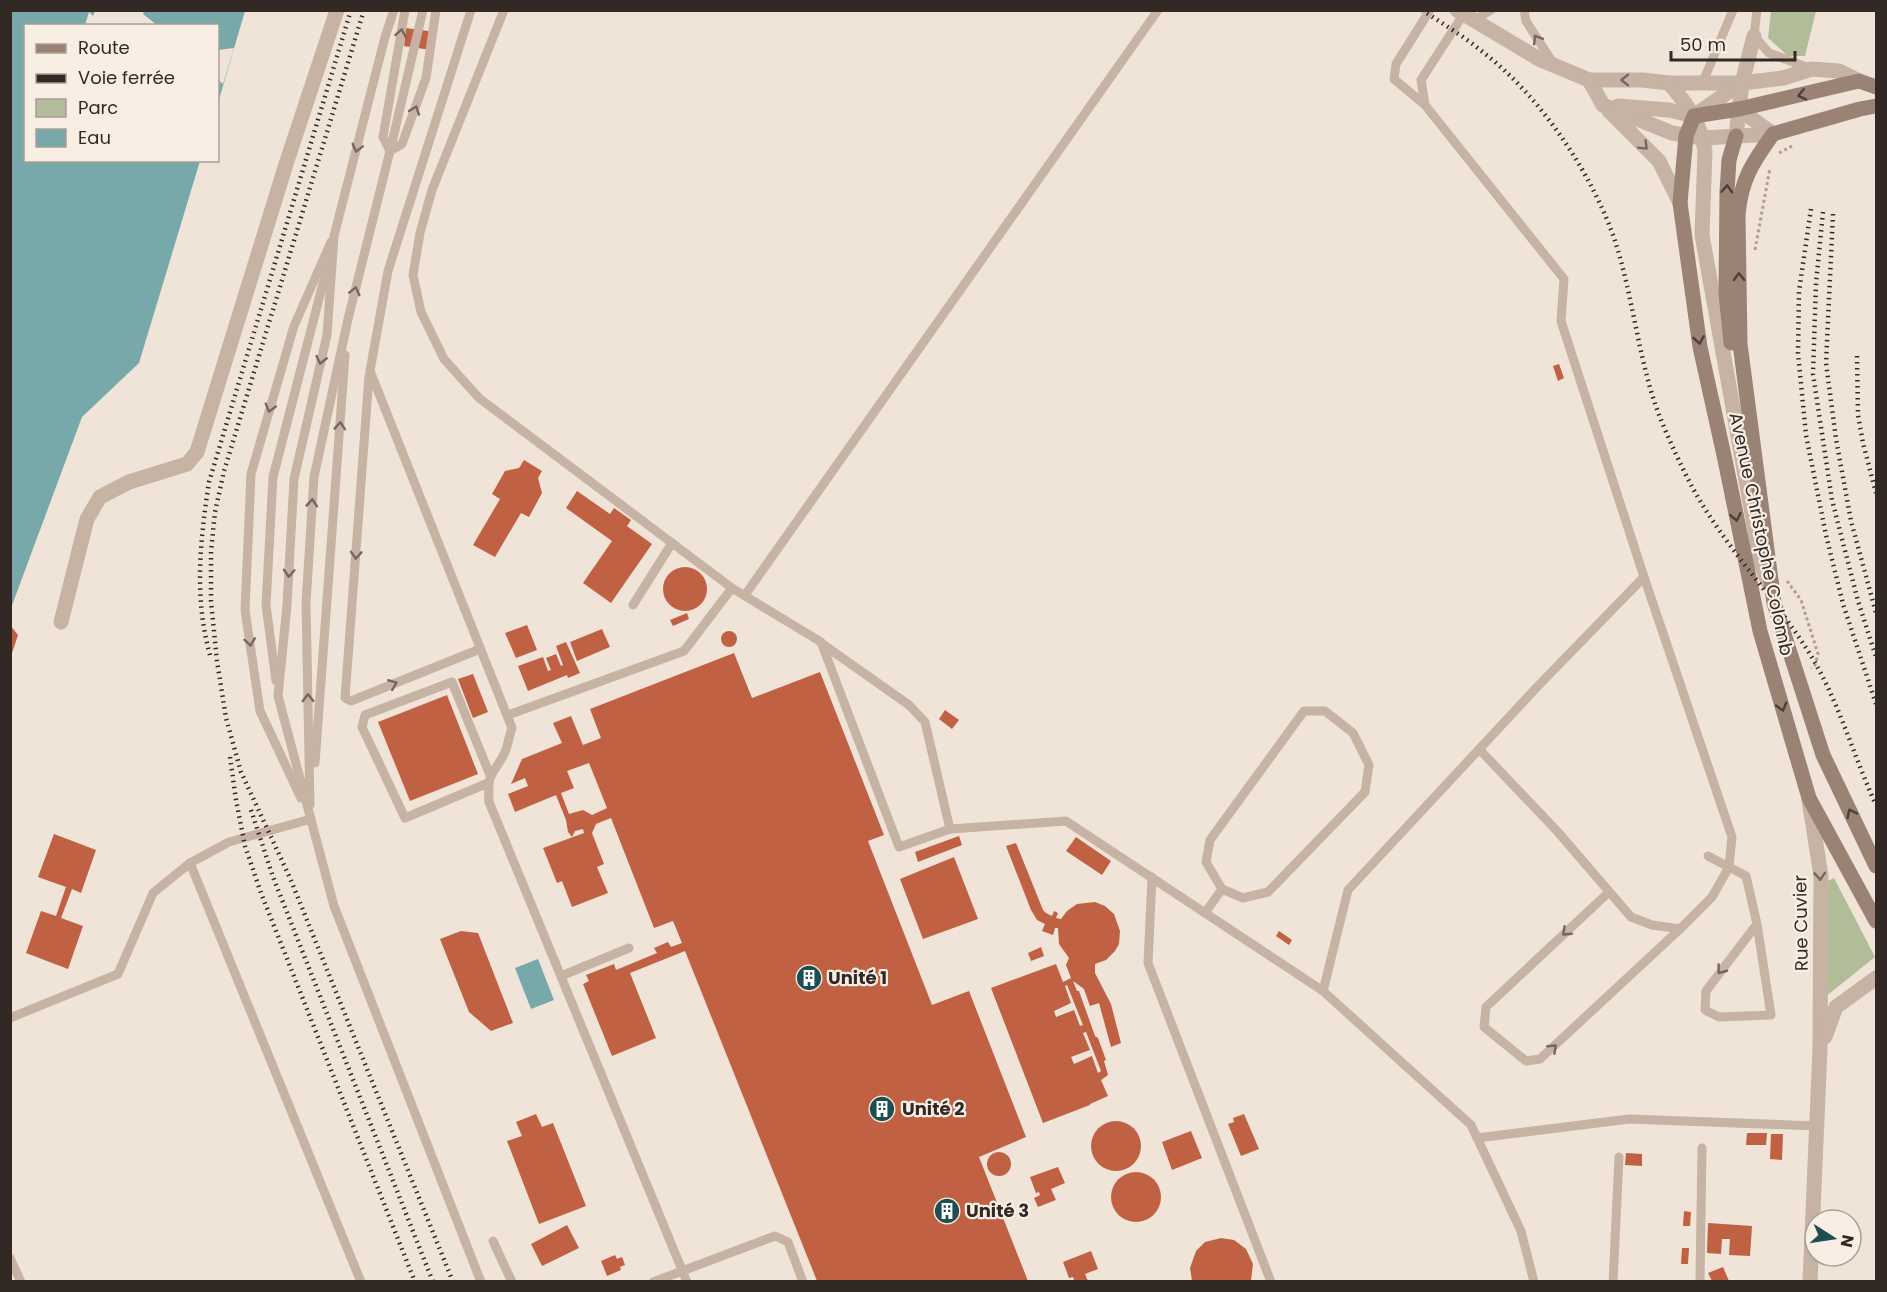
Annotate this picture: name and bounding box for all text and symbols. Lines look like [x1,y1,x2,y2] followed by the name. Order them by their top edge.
[24,24,219,162] legend
[1671,24,1796,62] scale bar
[394,28,407,38] one-way arrow
[1680,32,1726,57] text: 50 m
[1533,34,1544,45] one-way arrow
[78,35,130,60] text: Route
[78,65,175,90] text: Voie ferrée
[1620,74,1629,86] one-way arrow
[1798,87,1808,100] one-way arrow
[78,95,118,120] text: Parc
[407,105,420,116] one-way arrow
[78,125,111,150] text: Eau
[1638,139,1648,150] one-way arrow
[351,143,364,153] one-way arrow
[1721,185,1734,194] one-way arrow
[1733,273,1745,282] one-way arrow
[347,287,360,297] one-way arrow
[1692,335,1704,345] one-way arrow
[315,355,328,365] one-way arrow
[265,402,277,413] one-way arrow
[1723,410,1800,658] street label: Avenue Christophe Colomb
[333,421,346,430] one-way arrow
[306,498,319,507] one-way arrow
[1730,512,1742,522] one-way arrow
[350,551,363,560] one-way arrow
[282,569,295,578] one-way arrow
[243,637,255,647] one-way arrow
[387,679,398,691] one-way arrow
[302,693,314,702] one-way arrow
[1775,701,1787,711] one-way arrow
[1847,808,1859,819] one-way arrow
[1814,872,1827,881] one-way arrow
[1787,874,1814,971] street label: Rue Cuvier
[1563,924,1574,935] one-way arrow
[794,963,824,993] building icon: Unité 1
[1717,963,1728,974] one-way arrow
[828,965,887,990] place label: Unité 1
[1546,1044,1557,1055] one-way arrow
[867,1094,897,1124] building icon: Unité 2
[902,1096,965,1121] place label: Unité 2
[932,1196,962,1226] building icon: Unité 3
[966,1198,1029,1223] place label: Unité 3
[1803,1208,1863,1268] north arrow
[1835,1233,1860,1249] text: N

